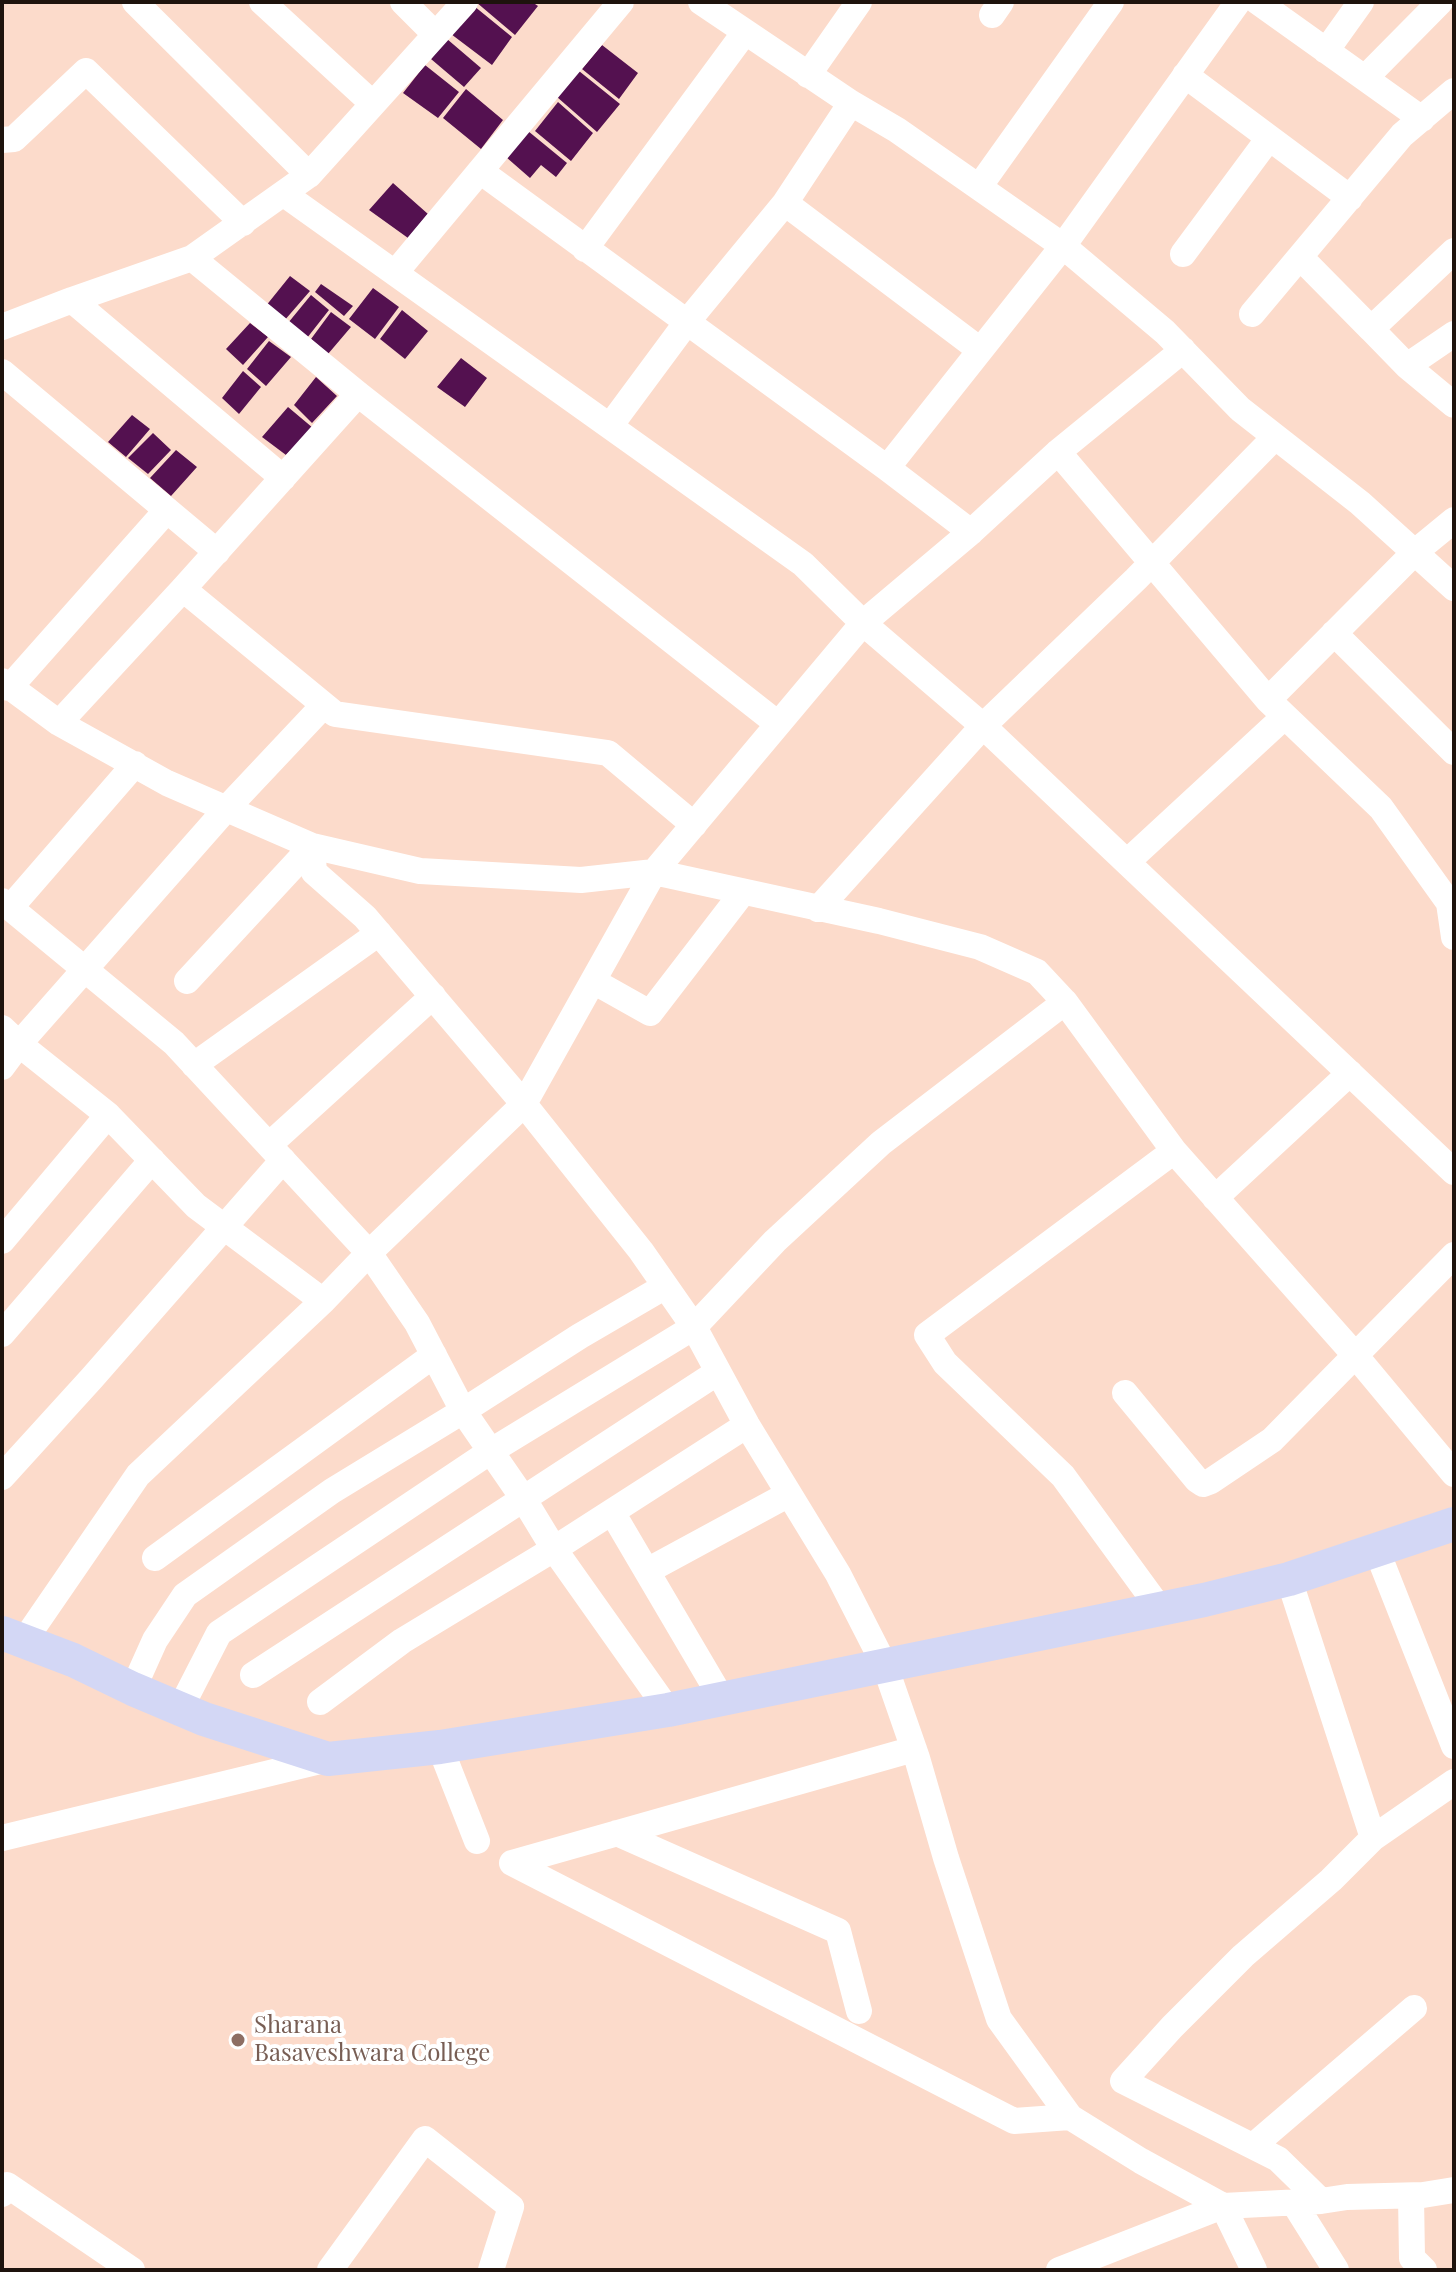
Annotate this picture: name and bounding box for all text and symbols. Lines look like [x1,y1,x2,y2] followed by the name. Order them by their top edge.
[254,2012,490,2068] place label: Sharana Basaveshwara College
[229,2031,247,2049] marker: Sharana Basaveshwara College

